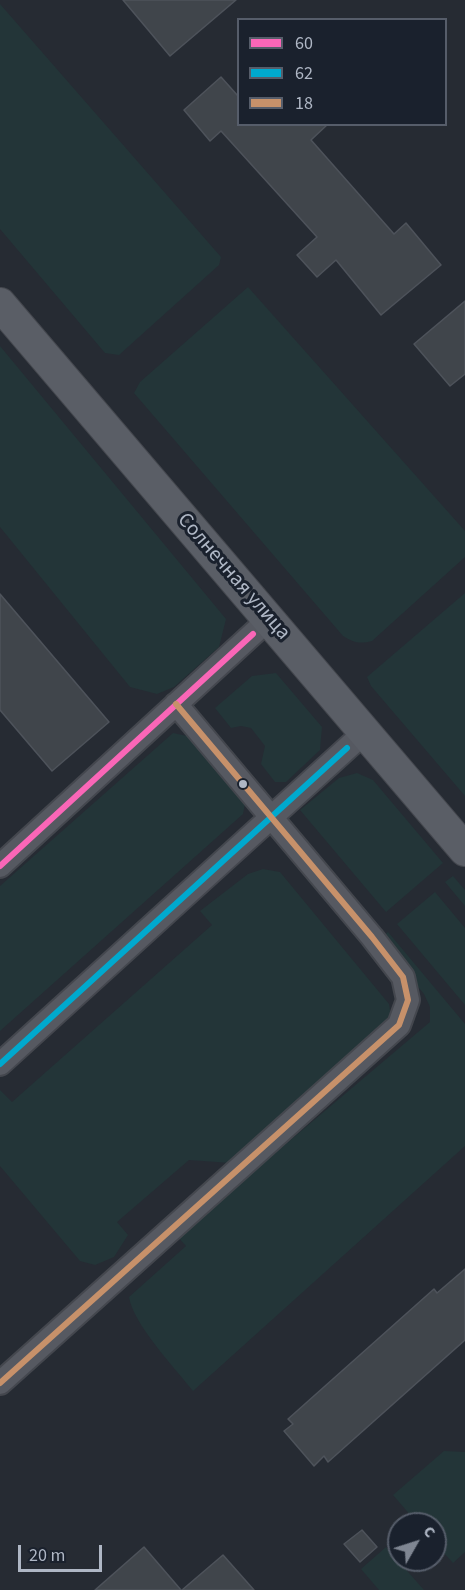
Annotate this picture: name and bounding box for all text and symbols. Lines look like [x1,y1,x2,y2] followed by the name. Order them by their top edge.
[237,18,447,126] legend
[295,31,313,56] text: 60
[295,61,313,86] text: 62
[295,91,313,116] text: 18
[171,508,295,646] street label: Солнечная улица
[237,778,249,790] unlabelled marker
[387,1512,447,1572] north arrow
[418,1521,441,1542] text: С
[21,1533,105,1571] scale bar
[29,1543,65,1568] text: 20 m

